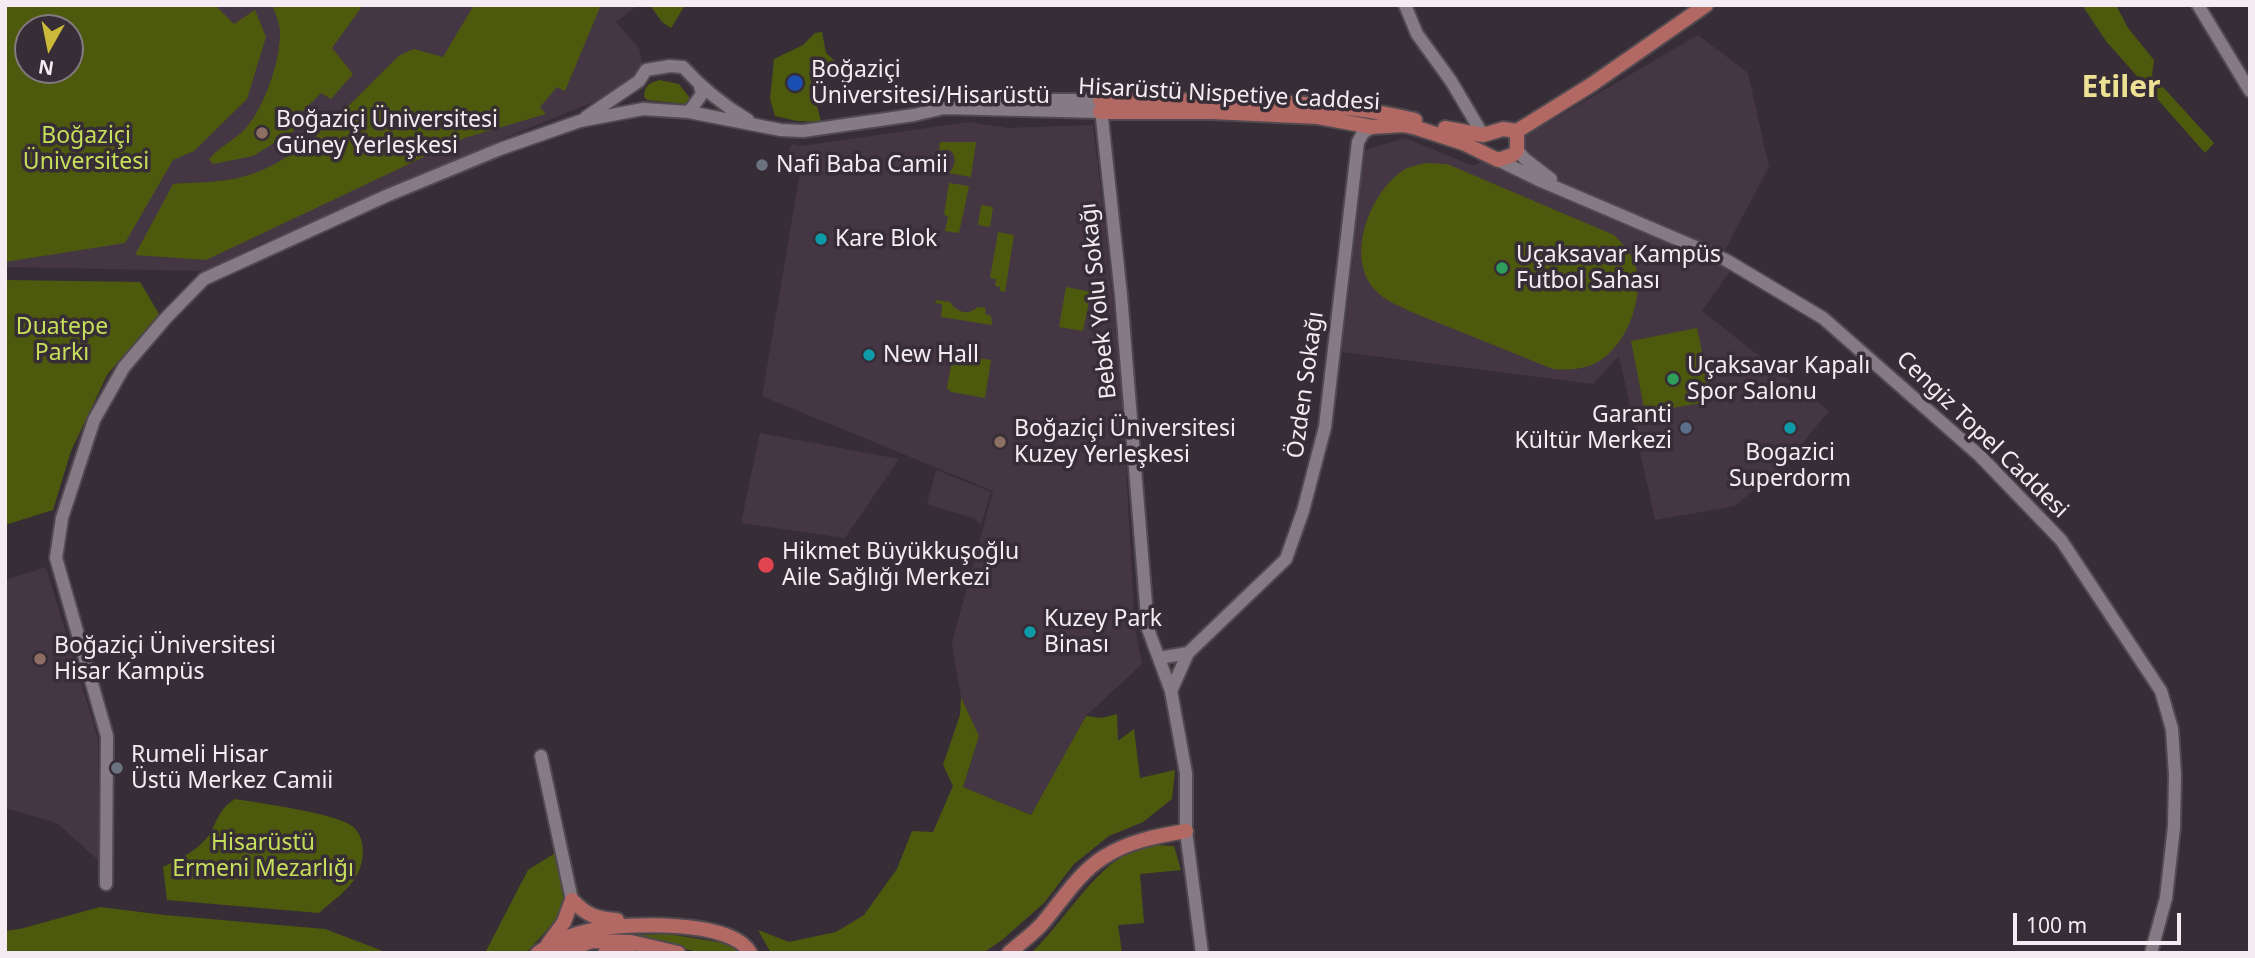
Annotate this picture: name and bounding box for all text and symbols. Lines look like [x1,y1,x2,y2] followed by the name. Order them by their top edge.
[14,14,84,84] north arrow
[36,54,56,82] text: N
[811,56,1050,110] place label: Boğaziçi Üniversitesi/Hisarüstü
[2081,70,2161,106] district label: Etiler
[785,73,805,93] marker: Boğaziçi Üniversitesi/Hisarüstü
[1077,73,1381,117] street label: Hisarüstü Nispetiye Caddesi
[276,106,498,160] place label: Boğaziçi Üniversitesi Güney Yerleşkesi
[23,122,149,176] park label: Boğaziçi Üniversitesi
[254,125,270,141] marker: Boğaziçi Üniversitesi Güney Yerleşkesi
[776,151,948,179] place label: Nafi Baba Camii
[754,157,770,173] marker: Nafi Baba Camii
[1075,202,1123,400] street label: Bebek Yolu Sokağı
[835,225,937,253] place label: Kare Blok
[813,231,829,247] marker: Kare Blok
[1516,241,1721,295] place label: Uçaksavar Kampüs Futbol Sahası
[1494,260,1510,276] marker: Uçaksavar Kampüs Futbol Sahası
[1282,310,1330,460] street label: Özden Sokağı
[16,313,108,367] park label: Duatepe Parkı
[883,341,979,369] place label: New Hall
[1890,346,2074,524] street label: Cengiz Topel Caddesi
[861,347,877,363] marker: New Hall
[1687,352,1870,406] place label: Uçaksavar Kapalı Spor Salonu
[1665,371,1681,387] marker: Uçaksavar Kapalı Spor Salonu
[1515,401,1672,455] place label: Garanti Kültür Merkezi
[1014,415,1236,469] place label: Boğaziçi Üniversitesi Kuzey Yerleşkesi
[1678,420,1694,436] marker: Garanti Kültür Merkezi
[1782,420,1798,436] marker: Bogazici Superdorm
[992,434,1008,450] marker: Boğaziçi Üniversitesi Kuzey Yerleşkesi
[1729,439,1851,493] place label: Bogazici Superdorm
[782,538,1019,592] place label: Hikmet Büyükkuşoğlu Aile Sağlığı Merkezi
[756,555,776,575] marker: Hikmet Büyükkuşoğlu Aile Sağlığı Merkezi
[1044,605,1162,659] place label: Kuzey Park Binası
[1022,624,1038,640] marker: Kuzey Park Binası
[54,632,276,686] place label: Boğaziçi Üniversitesi Hisar Kampüs
[32,651,48,667] marker: Boğaziçi Üniversitesi Hisar Kampüs
[131,741,333,795] place label: Rumeli Hisar Üstü Merkez Camii
[109,760,125,776] marker: Rumeli Hisar Üstü Merkez Camii
[172,829,354,883] park label: Hisarüstü Ermeni Mezarlığı
[2017,898,2185,942] scale bar
[2026,911,2087,939] text: 100 m

